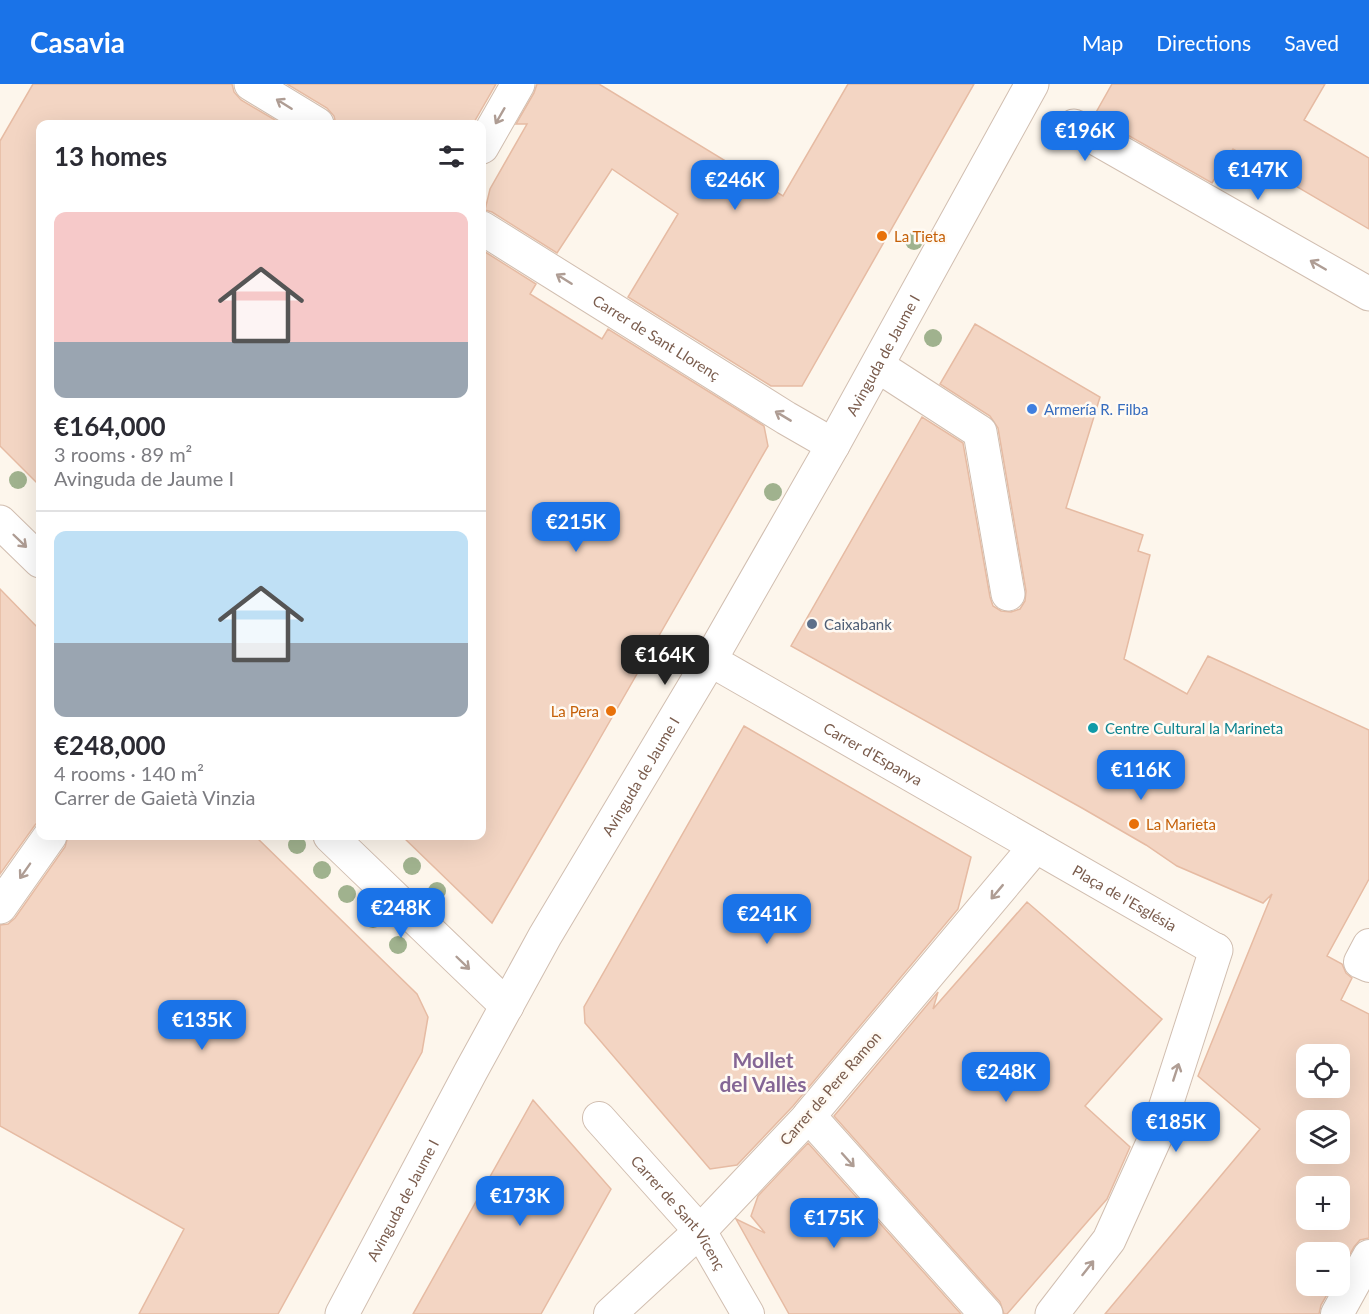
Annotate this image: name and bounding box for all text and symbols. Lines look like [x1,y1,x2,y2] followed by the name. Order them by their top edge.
[30,25,125,59] text: Casavia
[1082,30,1123,55] text: Map
[1156,30,1251,55] text: Directions
[1284,30,1339,55] text: Saved
[276,98,293,110] one-way arrow
[494,106,505,124] one-way arrow
[1043,111,1127,162] pin: €196K
[1055,118,1115,142] text: €196K
[54,140,167,172] text: 13 homes
[435,140,468,173] icon: filters
[1216,150,1300,201] pin: €147K
[1228,157,1288,181] text: €147K
[693,160,777,211] pin: €246K
[705,167,765,191] text: €246K
[894,227,946,245] place label: La Tieta
[875,229,889,243] marker: La Tieta
[207,251,315,359] icon: home
[1310,259,1327,271] one-way arrow
[556,273,573,285] one-way arrow
[590,291,724,384] street label: Carrer de Sant Llorenç
[842,292,923,419] street label: Avinguda de Jaume I
[1044,400,1148,418] place label: Armería R. Filba
[1025,402,1039,416] marker: Armería R. Filba
[775,409,792,421] one-way arrow
[54,410,166,442] text: €164,000
[54,442,192,466] text: 3 rooms · 89 m²
[54,466,234,490] text: Avinguda de Jaume I
[534,502,618,553] pin: €215K
[546,509,606,533] text: €215K
[13,534,28,549] one-way arrow
[207,570,315,678] icon: home
[824,615,892,633] place label: Caixabank
[805,617,819,631] marker: Caixabank
[623,635,707,686] pin: €164K
[635,642,695,666] text: €164K
[551,702,599,720] place label: La Pera
[604,704,618,718] marker: La Pera
[598,714,683,839] street label: Avinguda de Jaume I
[821,718,926,789] street label: Carrer d'Espanya
[1105,719,1283,737] place label: Centre Cultural la Marineta
[1086,721,1100,735] marker: Centre Cultural la Marineta
[54,729,166,761] text: €248,000
[1099,750,1183,801] pin: €116K
[1111,757,1171,781] text: €116K
[54,761,204,785] text: 4 rooms · 140 m²
[54,785,255,809] text: Carrer de Gaietà Vinzia
[1146,815,1216,833] place label: La Marieta
[1127,817,1141,831] marker: La Marieta
[1069,861,1180,935] street label: Plaça de l'Església
[19,863,31,879] one-way arrow
[990,884,1003,900] one-way arrow
[359,888,443,939] pin: €248K
[725,894,809,945] pin: €241K
[371,895,431,919] text: €248K
[737,901,797,925] text: €241K
[456,956,471,970] one-way arrow
[160,1000,244,1051] pin: €135K
[172,1007,232,1031] text: €135K
[776,1028,884,1148] street label: Carrer de Pere Ramon
[1296,1044,1350,1296] map controls
[1296,1044,1350,1098] button: locate
[719,1047,807,1096] district label: Mollet del Vallès
[964,1052,1048,1103] pin: €248K
[976,1059,1036,1083] text: €248K
[1172,1063,1183,1082] one-way arrow
[1134,1102,1218,1153] pin: €185K
[1146,1109,1206,1133] text: €185K
[1296,1110,1350,1164] button: layers
[363,1136,442,1264] street label: Avinguda de Jaume I
[628,1152,730,1273] street label: Carrer de Sant Vicenç
[841,1152,855,1167] one-way arrow
[478,1176,562,1227] pin: €173K
[1296,1176,1350,1230] button: +
[490,1183,550,1207] text: €173K
[792,1198,876,1249] pin: €175K
[804,1205,864,1229] text: €175K
[1296,1242,1350,1296] button: −
[1081,1260,1094,1276] one-way arrow

